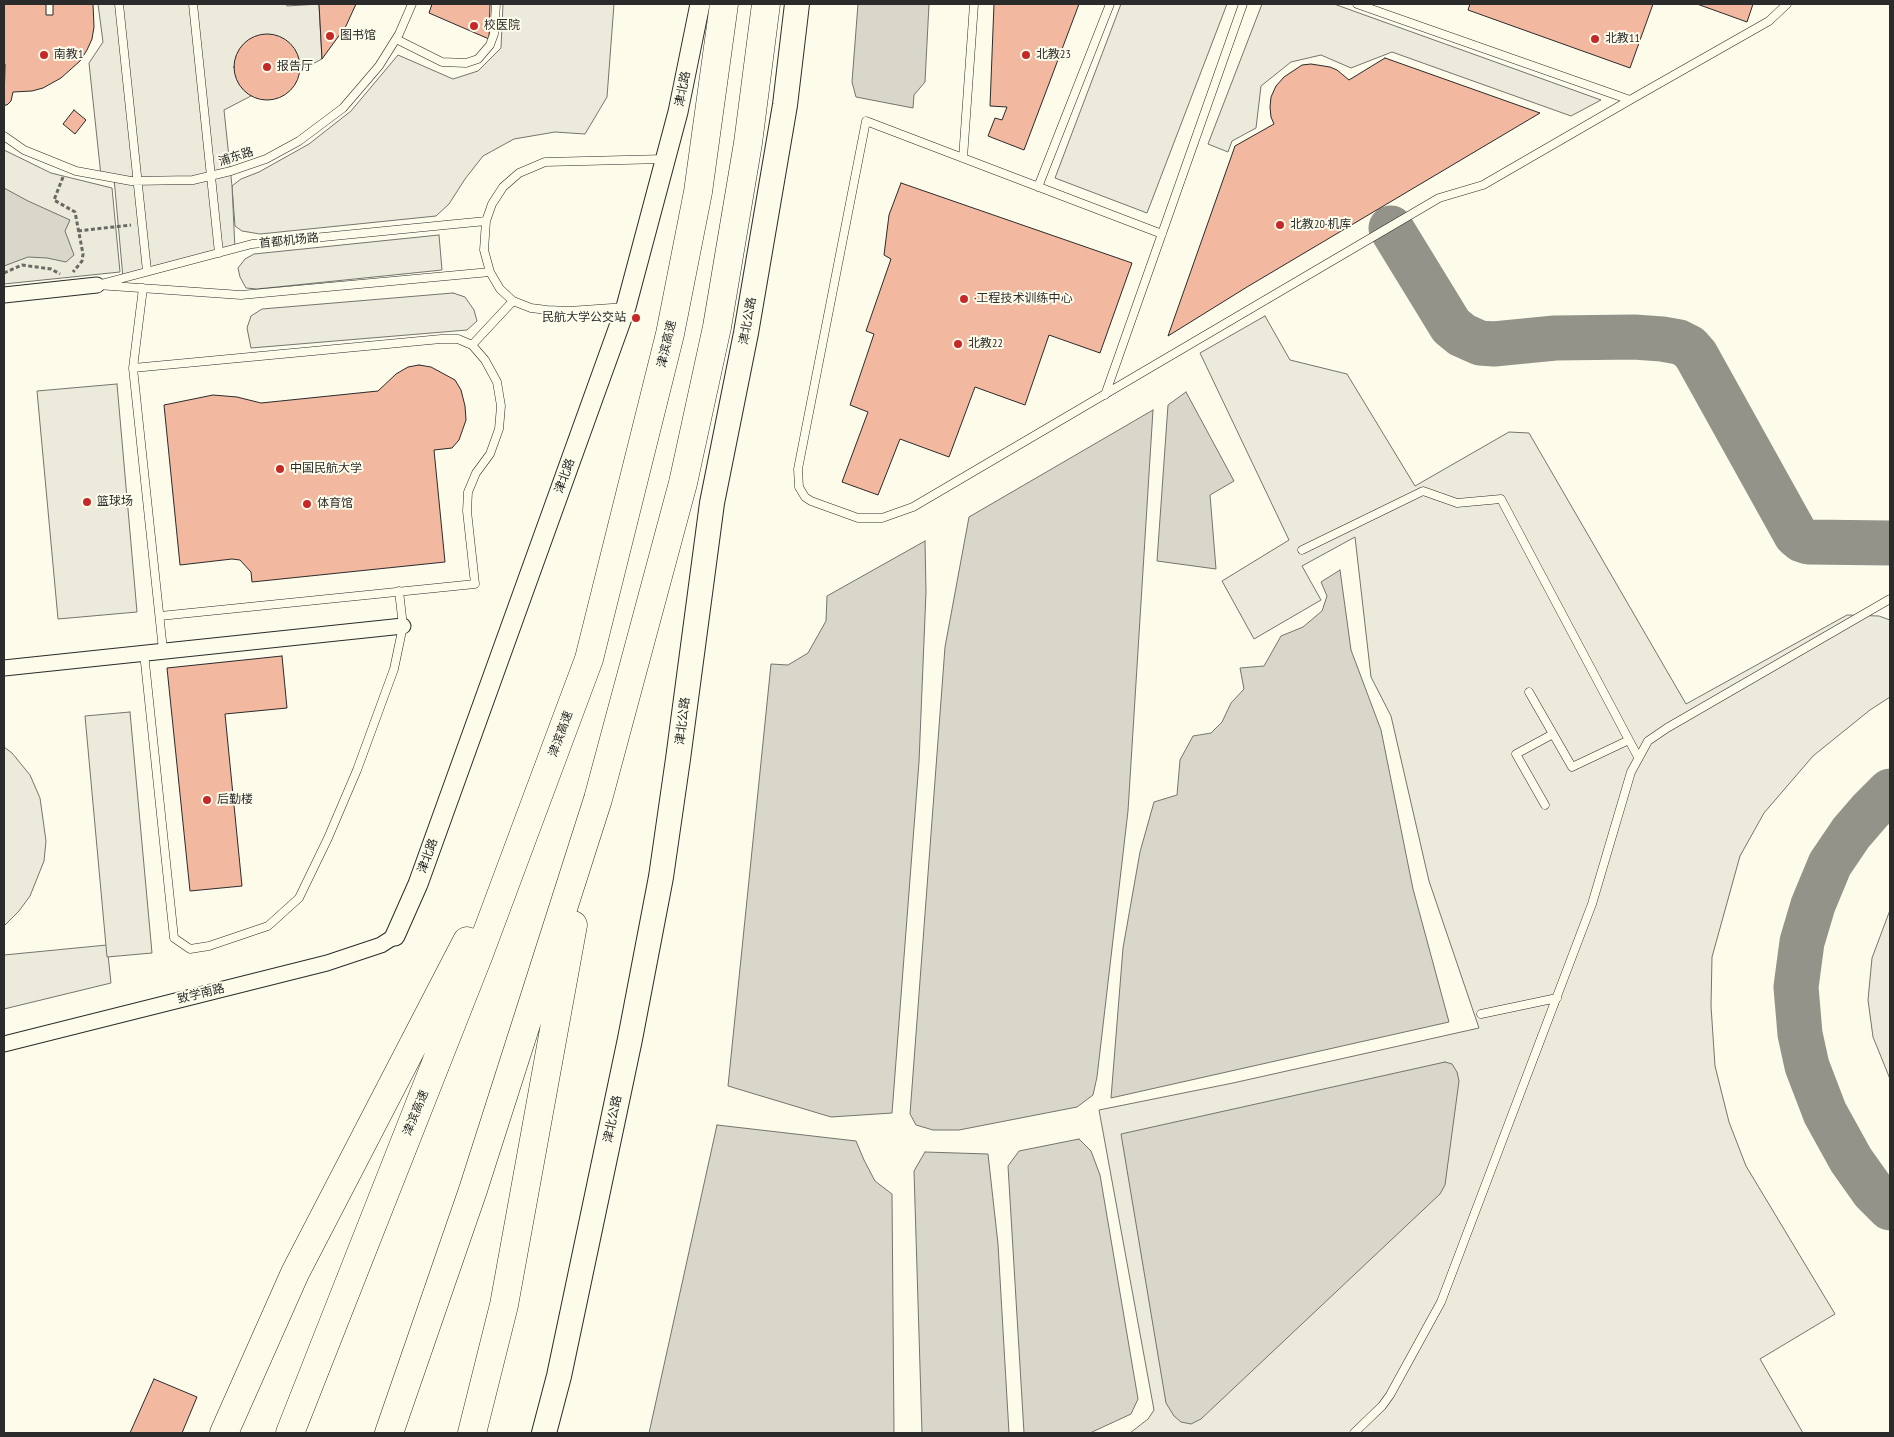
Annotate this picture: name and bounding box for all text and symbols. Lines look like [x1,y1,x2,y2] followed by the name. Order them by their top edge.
[484,19,520,33] place label: 校医院
[468,20,480,32] marker: 校医院
[340,29,376,43] place label: 图书馆
[324,30,336,42] marker: 图书馆
[1605,32,1640,46] place label: 北教11
[1589,33,1601,45] marker: 北教11
[54,48,83,62] place label: 南教1
[1036,48,1071,62] place label: 北教23
[38,49,50,61] marker: 南教1
[1020,49,1032,61] marker: 北教23
[277,60,313,74] place label: 报告厅
[261,61,273,73] marker: 报告厅
[672,70,694,108] street label: 津北路
[217,145,255,169] street label: 浦东路
[1290,218,1351,232] place label: 北教20·机库
[1274,219,1286,231] marker: 北教20·机库
[258,231,320,251] street label: 首都机场路
[974,292,1073,306] place label: ·工程技术训练中心
[958,293,970,305] marker: ·工程技术训练中心
[737,296,759,346] street label: 津北公路
[542,311,626,325] place label: 民航大学公交站
[630,312,642,324] marker: 民航大学公交站
[655,319,679,369] street label: 津滨高速
[968,337,1003,351] place label: 北教22
[952,338,964,350] marker: 北教22
[552,457,578,495] street label: 津北路
[290,462,362,476] place label: 中国民航大学
[274,463,286,475] marker: 中国民航大学
[97,495,133,509] place label: 篮球场
[81,496,93,508] marker: 篮球场
[317,497,353,511] place label: 体育馆
[301,498,313,510] marker: 体育馆
[673,696,693,746] street label: 津北公路
[546,709,576,759] street label: 津滨高速
[217,793,253,807] place label: 后勤楼
[201,794,213,806] marker: 后勤楼
[415,837,441,875] street label: 津北路
[176,981,226,1007] street label: 致学南路
[400,1088,432,1138] street label: 津滨高速
[601,1094,625,1144] street label: 津北公路

